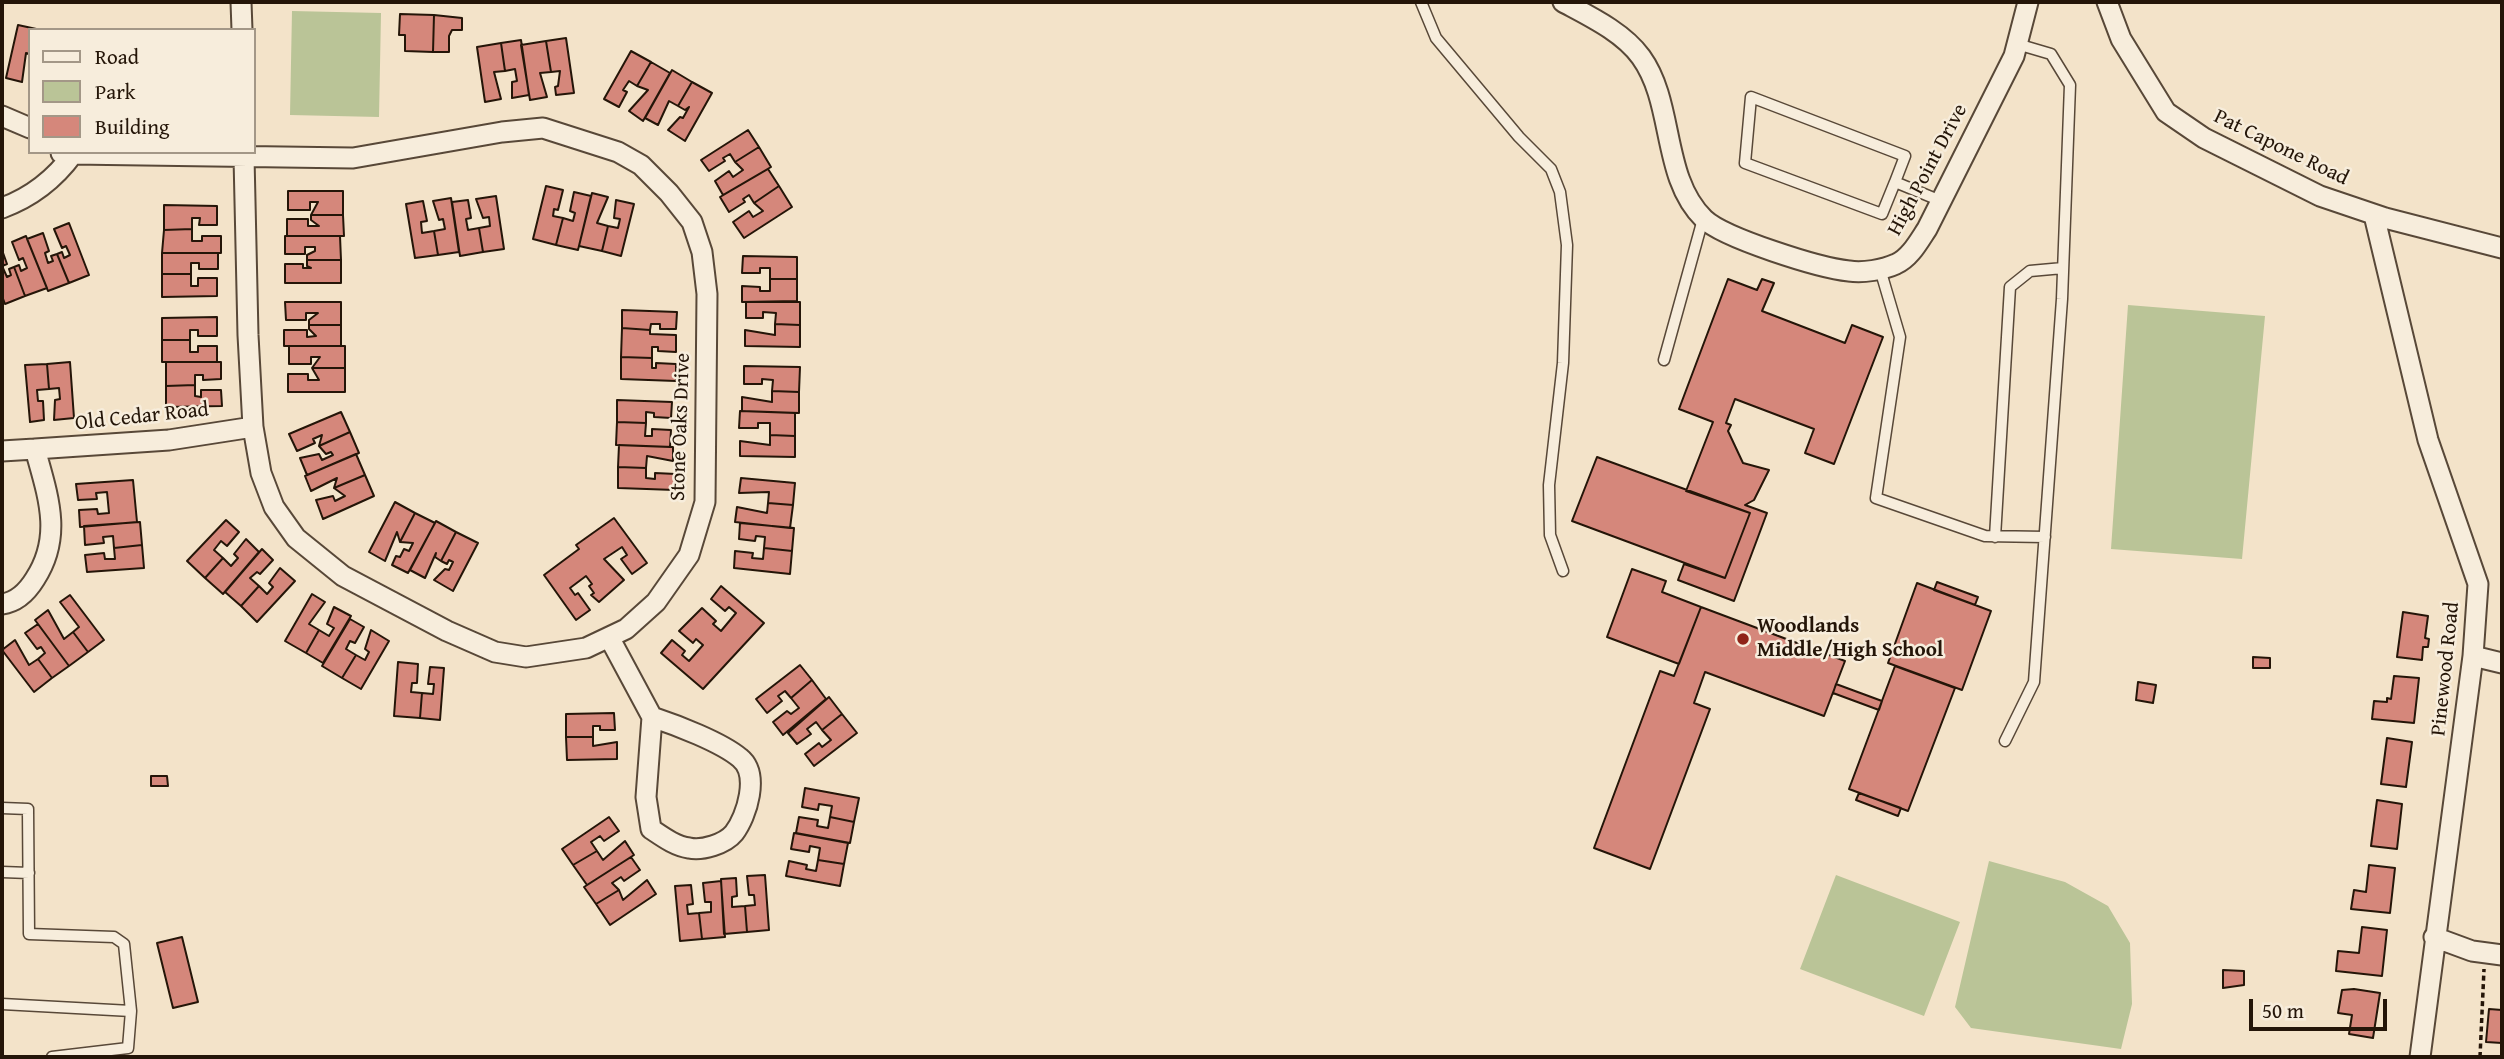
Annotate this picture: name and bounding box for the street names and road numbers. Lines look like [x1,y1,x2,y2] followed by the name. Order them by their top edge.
[1883,100,1973,240] street label: High Point Drive
[2209,104,2353,192] street label: Pat Capone Road
[666,353,696,501] street label: Stone Oaks Drive
[74,397,210,437] street label: Old Cedar Road
[2426,601,2466,737] street label: Pinewood Road

